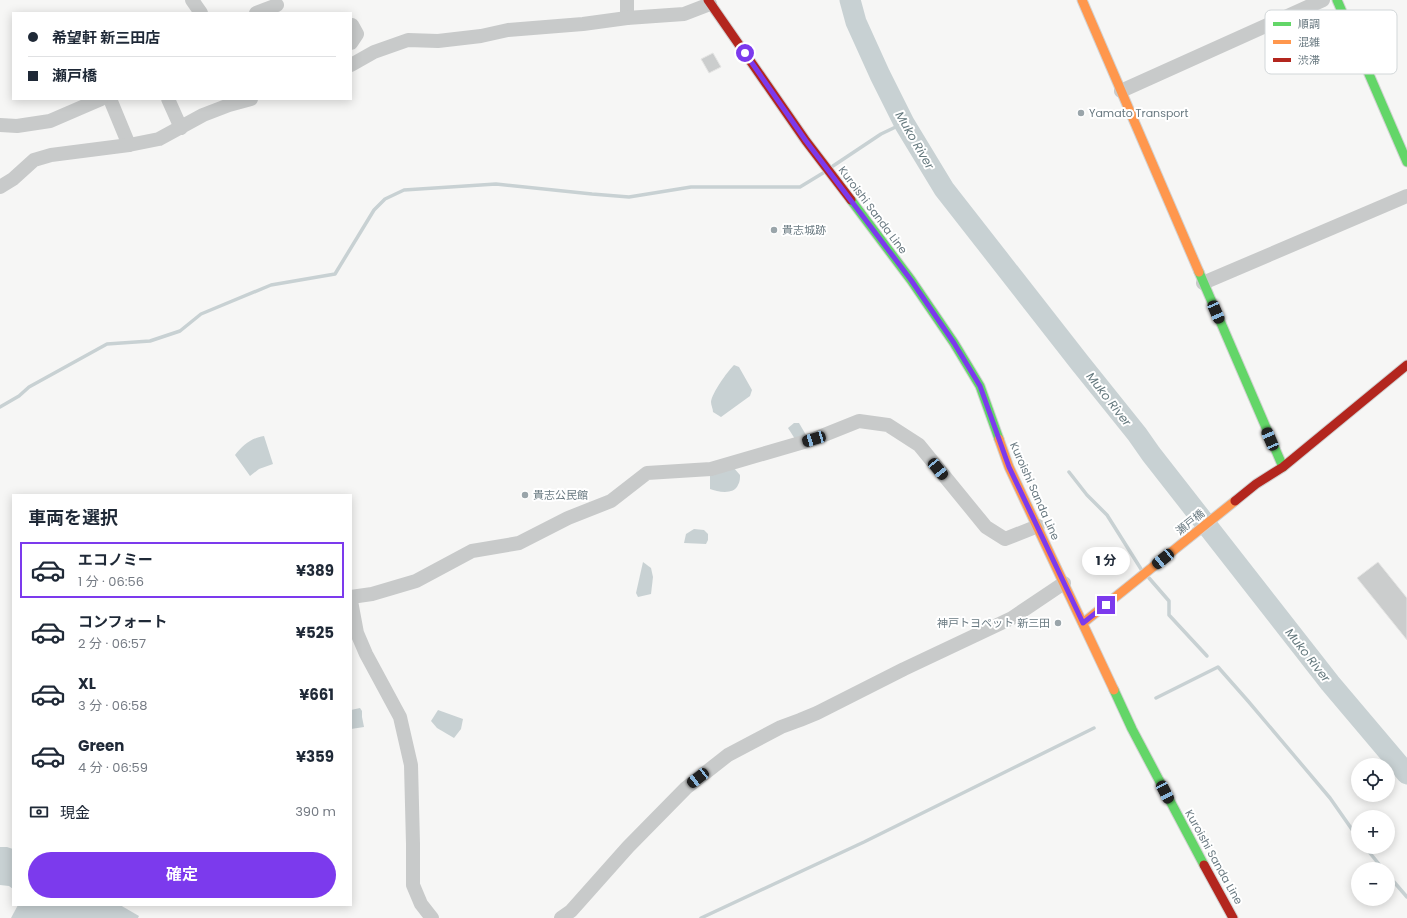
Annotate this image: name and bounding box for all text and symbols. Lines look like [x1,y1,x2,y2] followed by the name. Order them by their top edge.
[1265,10,1397,74] legend
[1298,16,1320,32] text: 順調
[52,27,160,48] text: 希望軒 新三田店
[1298,34,1320,50] text: 混雑
[736,44,754,62] route start
[1298,52,1320,68] text: 渋滞
[52,65,97,86] text: 瀬戸橋
[1089,105,1188,121] place label: Yamato Transport
[892,108,939,173] water label: Muko River
[1076,108,1086,118] marker: Yamato Transport
[835,163,911,257] street label: Kuroishi Sanda Line
[782,222,826,238] place label: 貴志城跡
[769,225,779,235] marker: 貴志城跡
[1206,299,1226,325] car
[1082,368,1136,430] water label: Muko River
[1260,426,1280,452] car
[801,430,827,448] car
[1006,439,1064,543] street label: Kuroishi Sanda Line
[926,456,950,482] car
[533,487,588,503] place label: 貴志公民館
[520,490,530,500] marker: 貴志公民館
[28,505,118,530] text: 車両を選択
[1172,505,1208,539] street label: 瀬戸橋
[1082,547,1130,575] callout: 1 分
[1150,547,1176,571] car
[78,549,153,570] text: エコノミー
[1096,551,1116,570] text: 1 分
[30,552,66,588] icon: car
[296,560,334,581] text: ¥389
[78,572,144,591] text: 1 分 · 06:56
[1097,596,1115,614] route end
[78,611,168,632] text: コンフォート
[30,614,66,650] icon: car
[937,615,1050,631] place label: 神戸トヨペット 新三田
[1053,618,1063,628] marker: 神戸トヨペット 新三田
[296,622,334,643] text: ¥525
[1281,624,1335,686] water label: Muko River
[78,634,146,653] text: 2 分 · 06:57
[78,673,96,694] text: XL
[30,676,66,712] icon: car
[299,684,334,705] text: ¥661
[78,696,147,715] text: 3 分 · 06:58
[78,735,124,756] text: Green
[30,738,66,774] icon: car
[296,746,334,767] text: ¥359
[78,758,148,777] text: 4 分 · 06:59
[1351,758,1395,906] map controls
[1351,758,1395,802] button: locate
[685,766,711,790] car
[1154,779,1176,805] car
[28,801,50,823] icon: cash
[60,802,90,823] text: 現金
[295,802,336,821] text: 390 m
[1181,807,1247,907] street label: Kuroishi Sanda Line
[1351,810,1395,854] button: +
[28,852,336,898] button: 確定
[1351,862,1395,906] button: −

